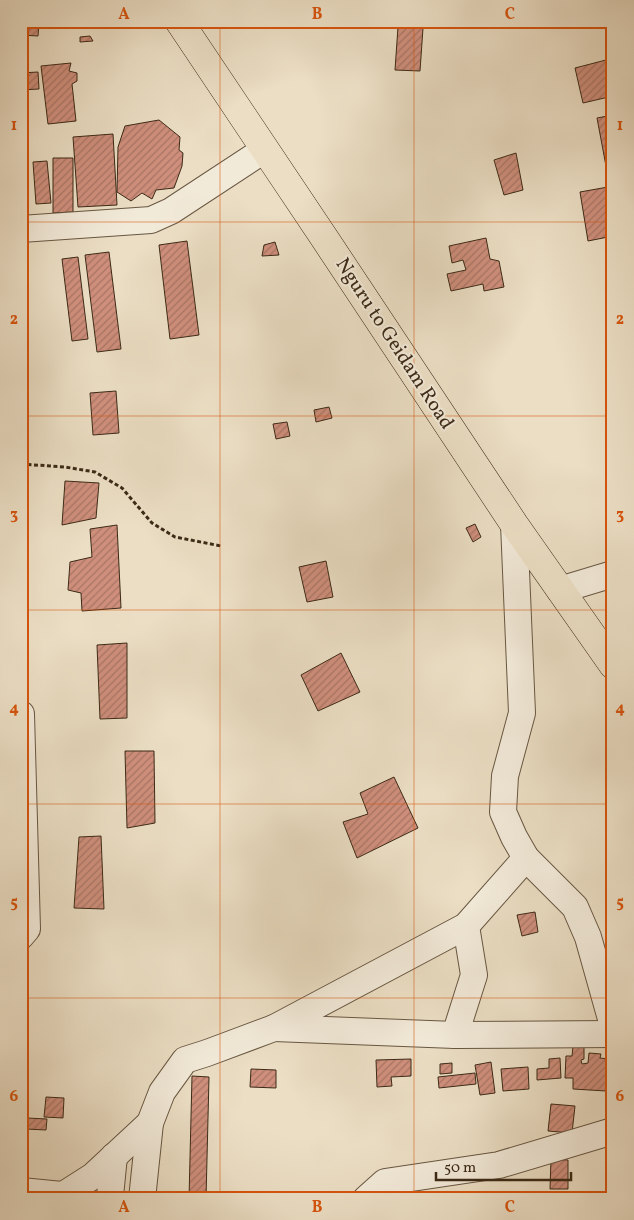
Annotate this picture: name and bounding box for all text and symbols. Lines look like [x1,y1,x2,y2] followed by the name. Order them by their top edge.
[118,4,130,26] text: A
[312,4,323,26] text: B
[505,4,515,26] text: C
[11,115,17,137] text: 1
[617,115,623,137] text: 1
[328,253,460,435] street label: Nguru to Geidam Road
[10,309,18,331] text: 2
[616,309,624,331] text: 2
[10,504,18,526] text: 3
[616,504,624,526] text: 3
[9,698,19,720] text: 4
[615,698,625,720] text: 4
[10,892,18,914] text: 5
[616,892,624,914] text: 5
[10,1086,19,1108] text: 6
[616,1086,625,1108] text: 6
[436,1150,572,1182] scale bar
[444,1158,476,1179] text: 50 m
[118,1197,130,1219] text: A
[312,1197,323,1219] text: B
[505,1197,515,1219] text: C

